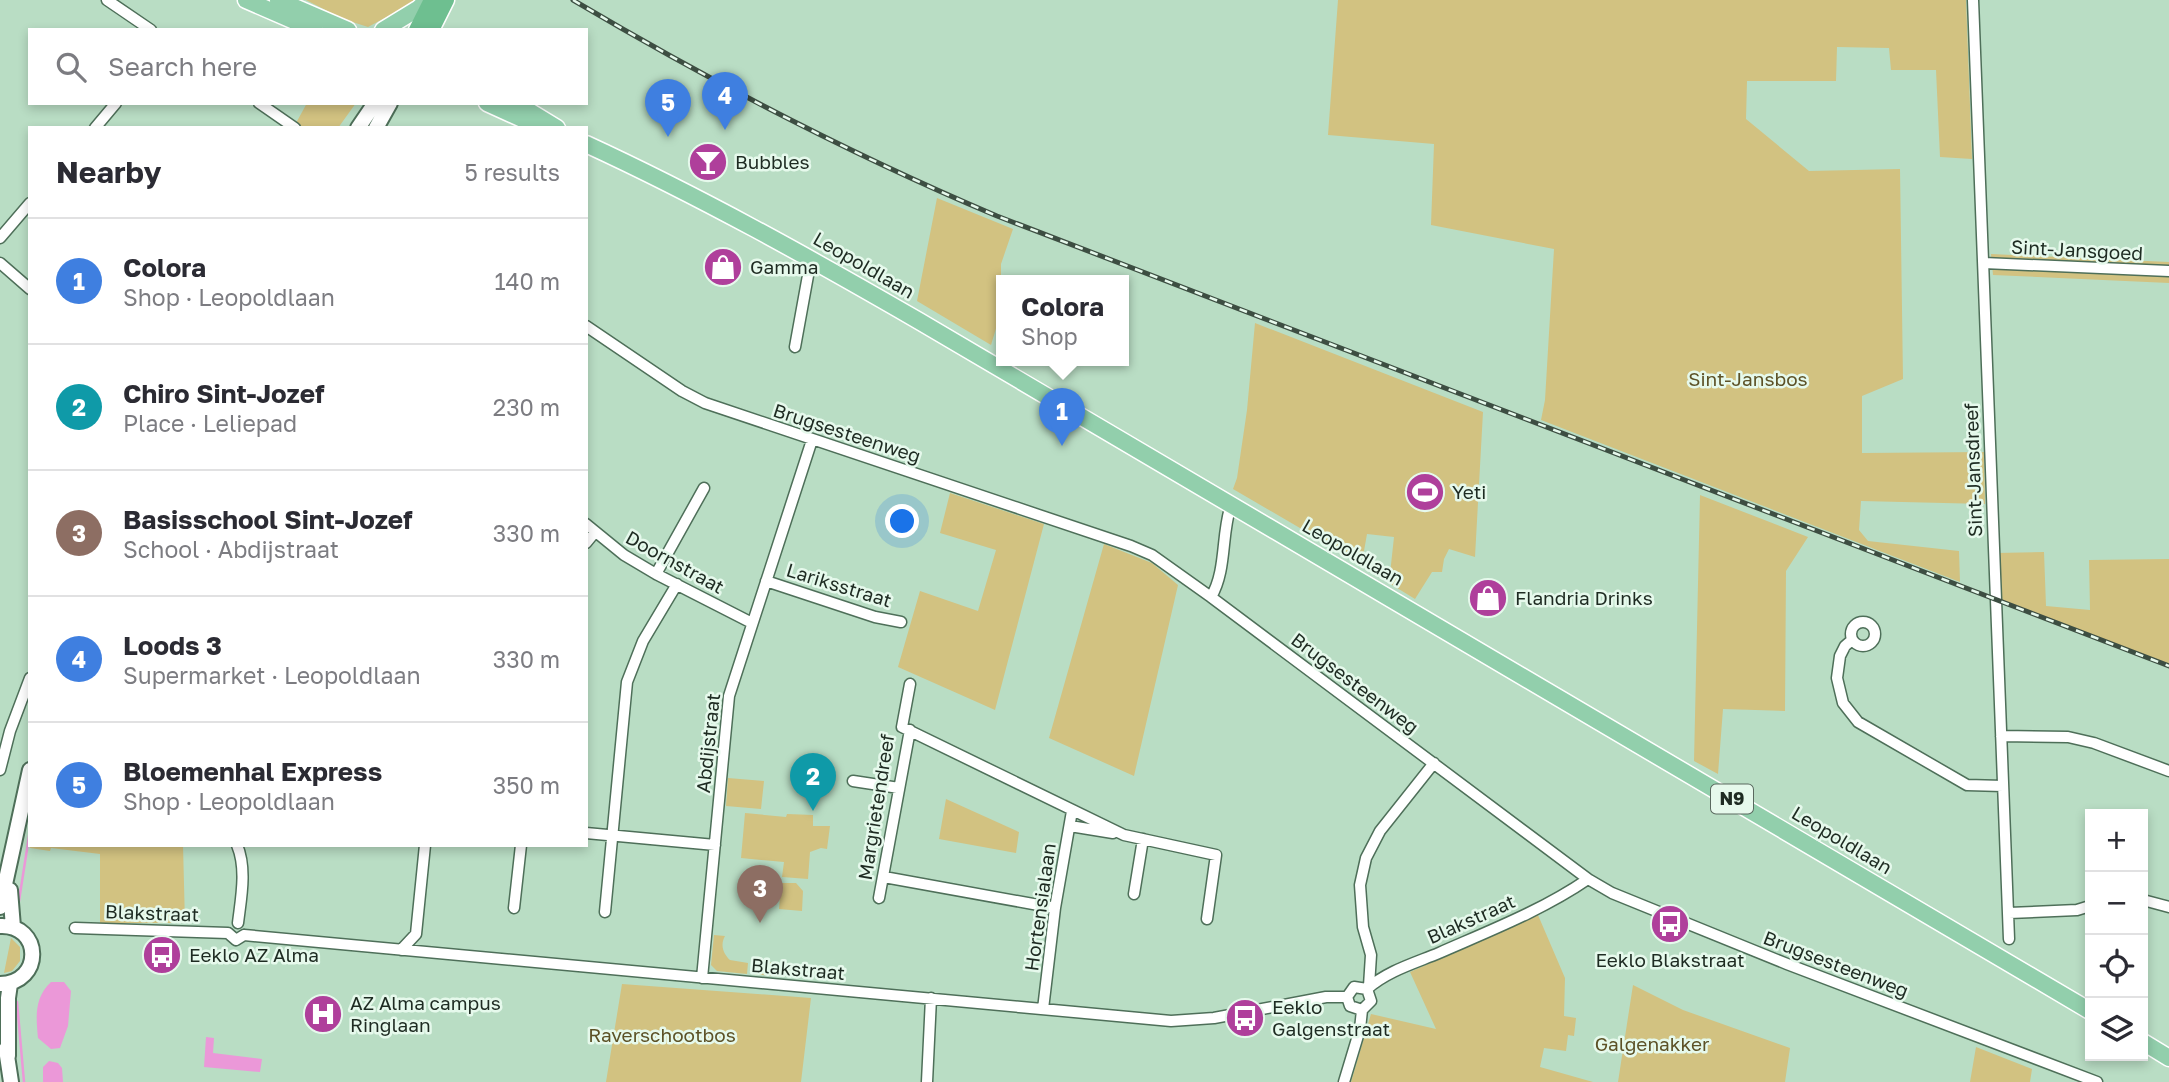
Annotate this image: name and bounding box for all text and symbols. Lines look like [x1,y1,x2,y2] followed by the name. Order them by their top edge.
[28,28,588,105] search box
[52,48,90,86] icon: search
[108,51,257,82] text: Search here
[702,72,748,130] pin: 4
[645,79,691,137] pin: 5
[687,141,729,183] bar icon: Bubbles
[735,150,810,173] place label: Bubbles
[56,154,161,190] text: Nearby
[464,158,560,186] text: 5 results
[810,226,919,303] street label: Leopoldlaan
[2011,235,2144,264] street label: Sint-Jansgoed
[702,246,744,288] shop icon: Gamma
[123,252,206,283] text: Colora
[750,255,819,278] place label: Gamma
[73,267,85,295] text: 1
[494,267,560,295] text: 140 m
[996,275,1129,366] popup
[123,283,335,311] text: Shop · Leopoldlaan
[1021,291,1104,322] text: Colora
[1021,322,1078,350] text: Shop
[1688,367,1808,390] park label: Sint-Jansbos
[123,378,324,409] text: Chiro Sint-Jozef
[1039,388,1085,446] pin: 1
[72,393,86,421] text: 2
[493,393,560,421] text: 230 m
[771,398,924,467] street label: Brugsesteenweg
[1959,403,1986,537] street label: Sint-Jansdreef
[123,409,297,437] text: Place · Leliepad
[1404,471,1446,513] sports icon: Yeti
[1452,480,1486,503] place label: Yeti
[123,504,413,535] text: Basisschool Sint-Jozef
[885,504,919,538] your location
[1299,513,1408,590] street label: Leopoldlaan
[72,519,86,547] text: 3
[493,519,560,547] text: 330 m
[622,525,728,598] street label: Doornstraat
[123,535,339,563] text: School · Abdijstraat
[784,558,895,611] street label: Lariksstraat
[1467,577,1509,619] shop icon: Flandria Drinks
[1515,586,1653,609] place label: Flandria Drinks
[1287,627,1424,738] street label: Brugsesteenweg
[123,630,222,661] text: Loods 3
[72,645,86,673] text: 4
[493,645,560,673] text: 330 m
[123,661,421,689] text: Supermarket · Leopoldlaan
[691,692,724,794] street label: Abdijstraat
[853,732,898,882] street label: Margrietendreef
[790,753,836,811] pin: 2
[123,756,382,787] text: Bloemenhal Express
[72,771,86,799] text: 5
[493,771,560,799] text: 350 m
[1711,784,1753,814] road number: N9
[123,787,335,815] text: Shop · Leopoldlaan
[1788,801,1897,879] street label: Leopoldlaan
[2085,809,2148,1061] map controls
[2085,809,2148,872] button: +
[1019,841,1060,972] street label: Hortensialaan
[737,865,783,923] pin: 3
[2085,872,2148,935] button: −
[1423,889,1518,948] street label: Blakstraat
[105,899,199,926] street label: Blakstraat
[1649,903,1691,945] bus stop icon: Eeklo Blakstraat
[1760,925,1912,1002] street label: Brugsesteenweg
[141,934,183,976] bus stop icon: Eeklo AZ Alma
[2085,935,2148,998] button: locate
[189,943,319,966] place label: Eeklo AZ Alma
[1595,948,1745,971] place label: Eeklo Blakstraat
[750,953,846,984] street label: Blakstraat
[350,991,501,1036] place label: AZ Alma campus Ringlaan
[302,993,344,1035] hospital icon: AZ Alma campus Ringlaan
[1272,995,1390,1040] place label: Eeklo Galgenstraat
[1224,997,1266,1039] bus stop icon: Eeklo Galgenstraat
[2085,998,2148,1061] button: layers
[588,1023,736,1046] park label: Raverschootbos
[1595,1032,1710,1055] park label: Galgenakker

